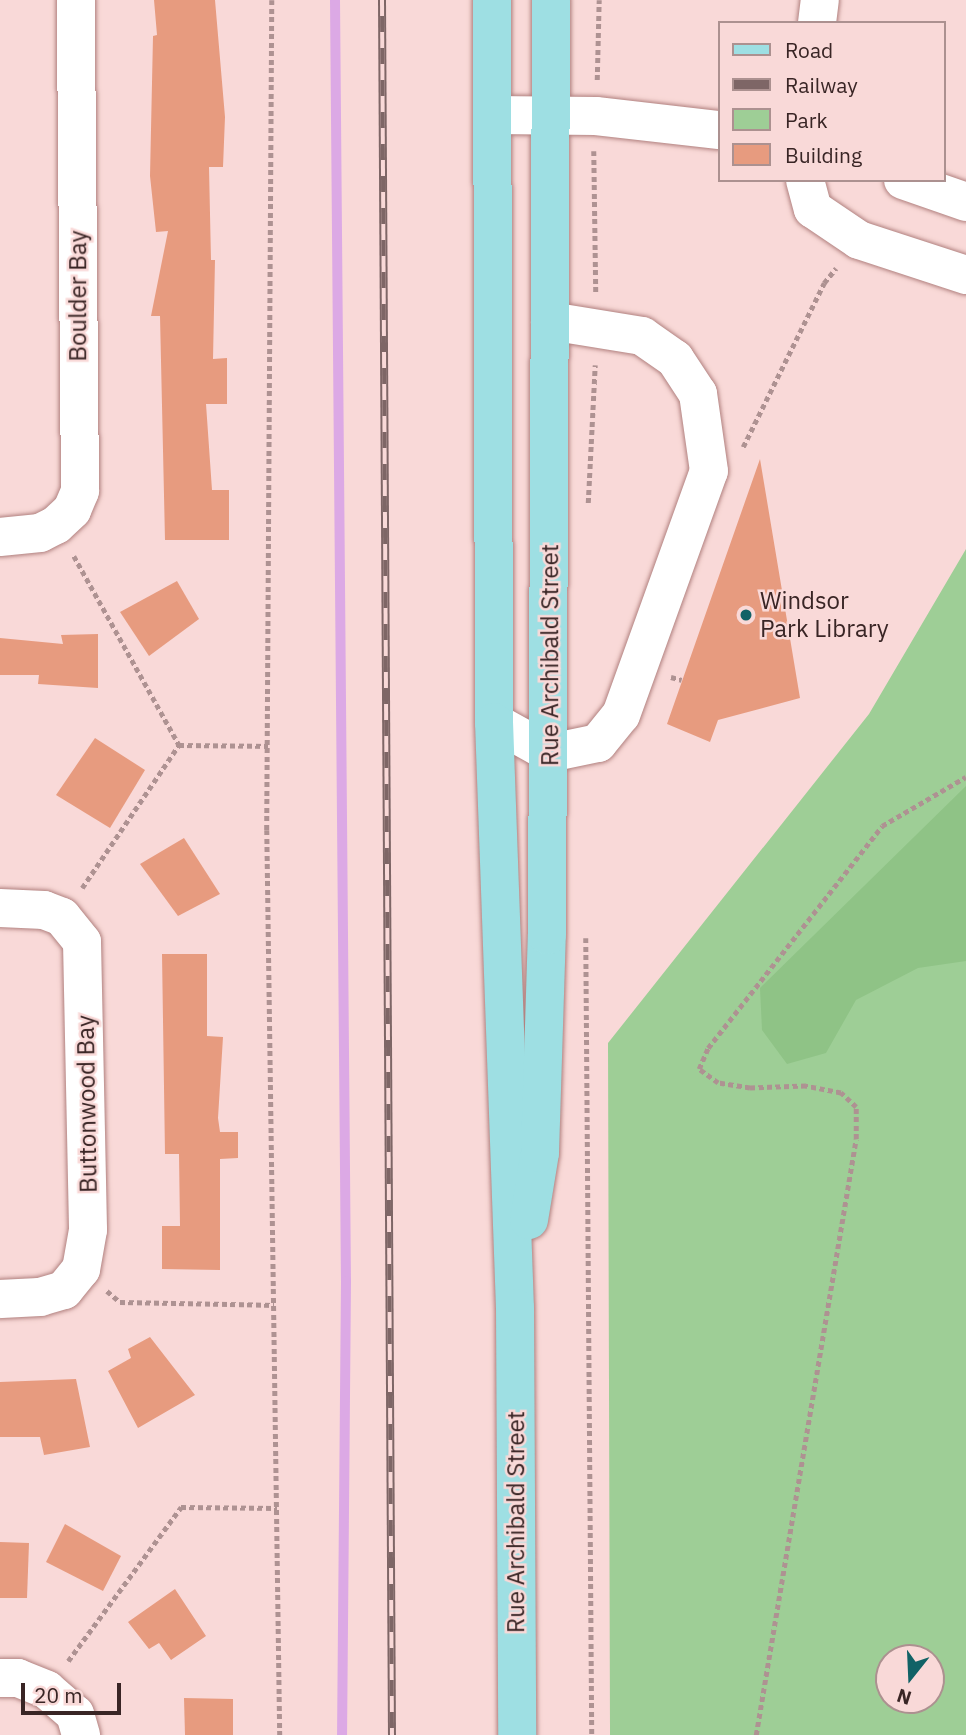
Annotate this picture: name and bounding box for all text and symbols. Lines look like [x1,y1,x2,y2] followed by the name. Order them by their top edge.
[718,21,945,182] legend
[785,36,833,64] text: Road
[785,71,858,99] text: Railway
[785,106,828,134] text: Park
[785,141,862,169] text: Building
[64,230,92,362] street label: Boulder Bay
[536,544,564,766] street label: Rue Archibald Street
[760,587,889,643] place label: Windsor Park Library
[738,607,754,623] marker: Windsor Park Library
[71,1015,103,1193] street label: Buttonwood Bay
[502,1411,530,1633] street label: Rue Archibald Street
[875,1644,945,1714] north arrow
[24,1668,124,1712] scale bar
[34,1681,83,1709] text: 20 m
[894,1684,914,1711] text: N

